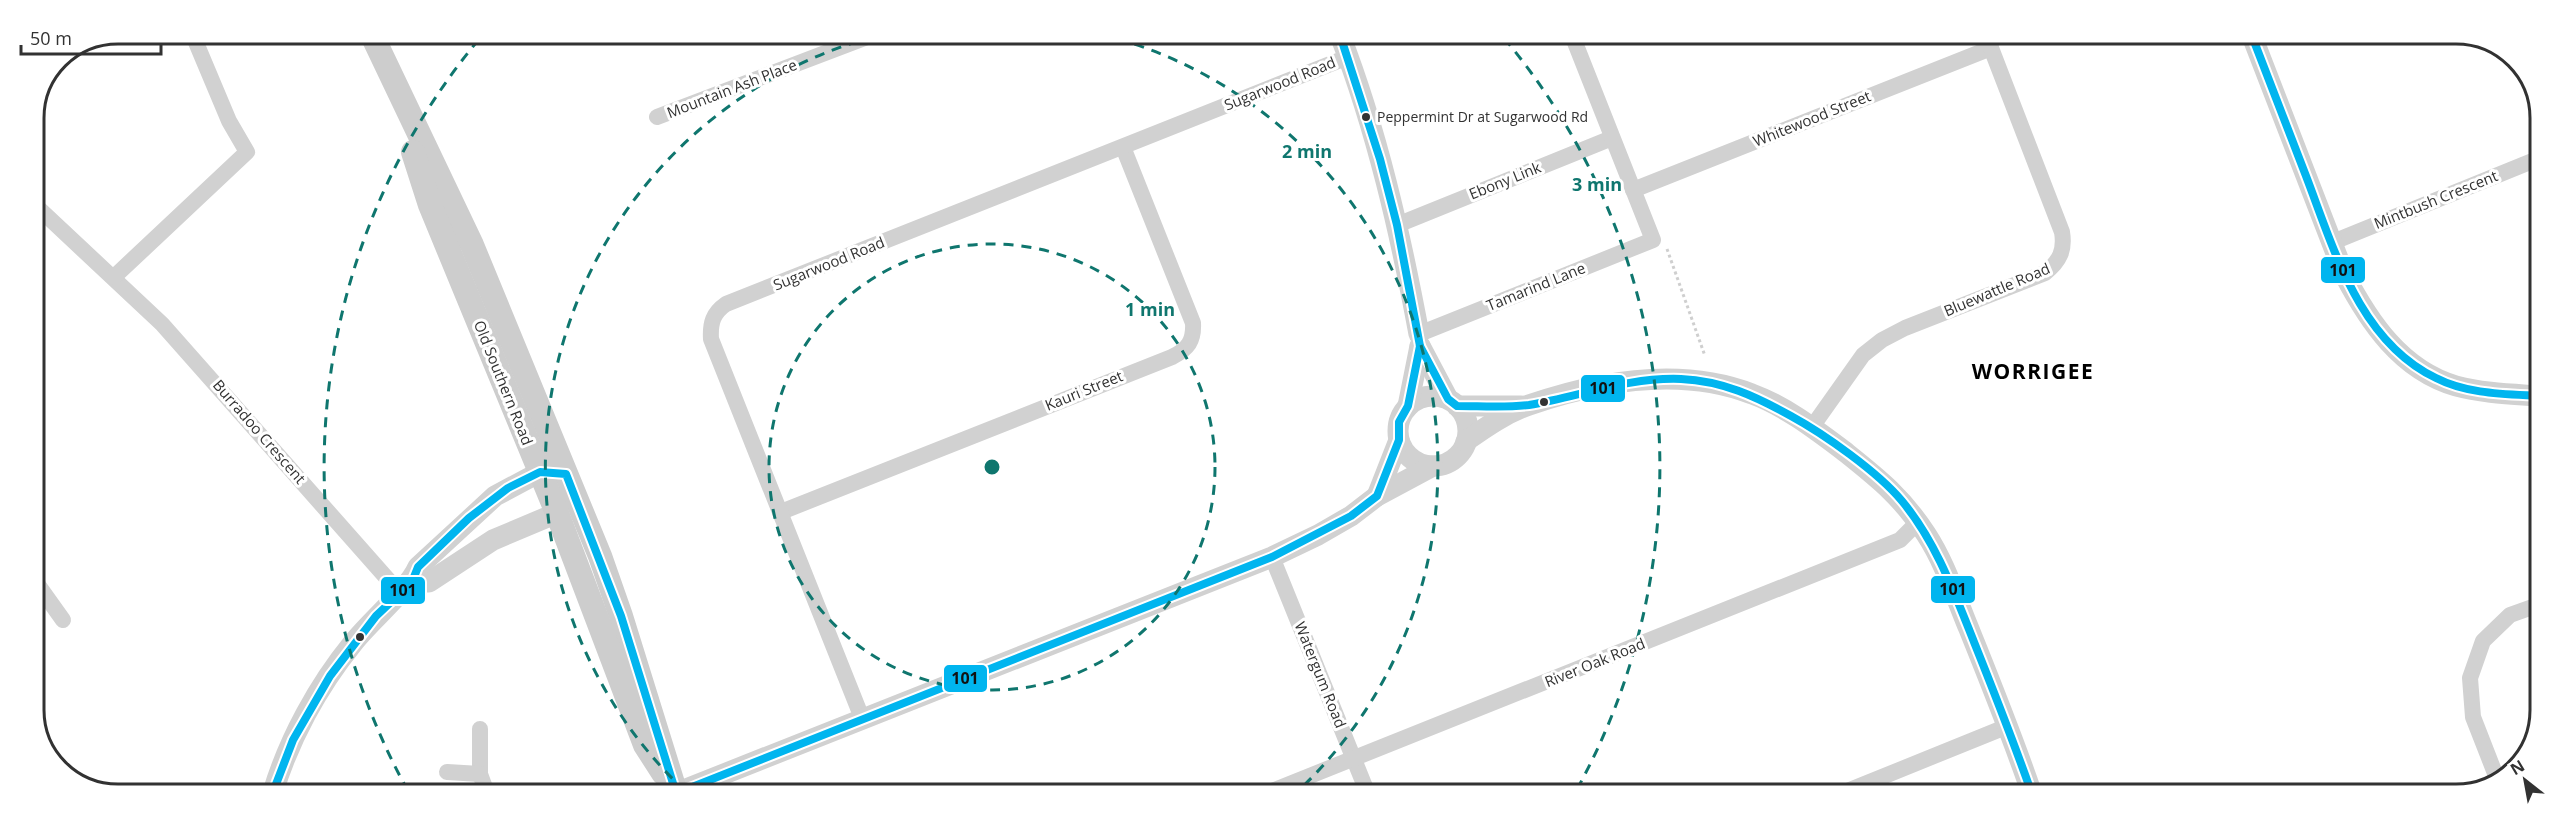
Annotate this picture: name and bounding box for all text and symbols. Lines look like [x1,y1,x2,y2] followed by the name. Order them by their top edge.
[21,18,160,56] scale bar
[30,26,72,50] text: 50 m
[1221,52,1338,115] street label: Sugarwood Road
[664,54,800,122] street label: Mountain Ash Place
[1750,85,1873,151] street label: Whitewood Street
[1377,107,1588,126] place label: Peppermint Dr at Sugarwood Rd
[1360,111,1372,123] marker: Peppermint Dr at Sugarwood Rd
[1282,139,1332,163] text: 2 min
[1466,157,1544,204] street label: Ebony Link
[2371,165,2500,233] street label: Mintbush Crescent
[1572,172,1622,196] text: 3 min
[770,232,887,295] street label: Sugarwood Road
[2320,256,2366,284] line badge: 101
[1483,257,1588,315] street label: Tamarind Lane
[1940,258,2053,320] street label: Bluewattle Road
[2329,259,2357,281] text: 101
[1125,297,1175,321] text: 1 min
[470,317,538,448] street label: Old Southern Road
[1972,357,2094,385] district label: WORRIGEE
[1042,365,1126,415] street label: Kauri Street
[1580,374,1626,403] line badge: 101
[209,375,311,488] street label: Burradoo Crescent
[1589,377,1617,399] text: 101
[1538,396,1550,408] unlabelled marker
[982,457,1002,477] centre of rings
[1930,575,1976,604] line badge: 101
[380,576,426,605] line badge: 101
[1939,578,1967,600] text: 101
[389,579,417,601] text: 101
[1290,618,1351,731] street label: Watergum Road
[354,631,366,643] unlabelled marker
[1541,633,1648,691] street label: River Oak Road
[943,664,988,693] line badge: 101
[951,667,979,689] text: 101
[2495,750,2555,810] north arrow
[2506,754,2529,780] text: N

